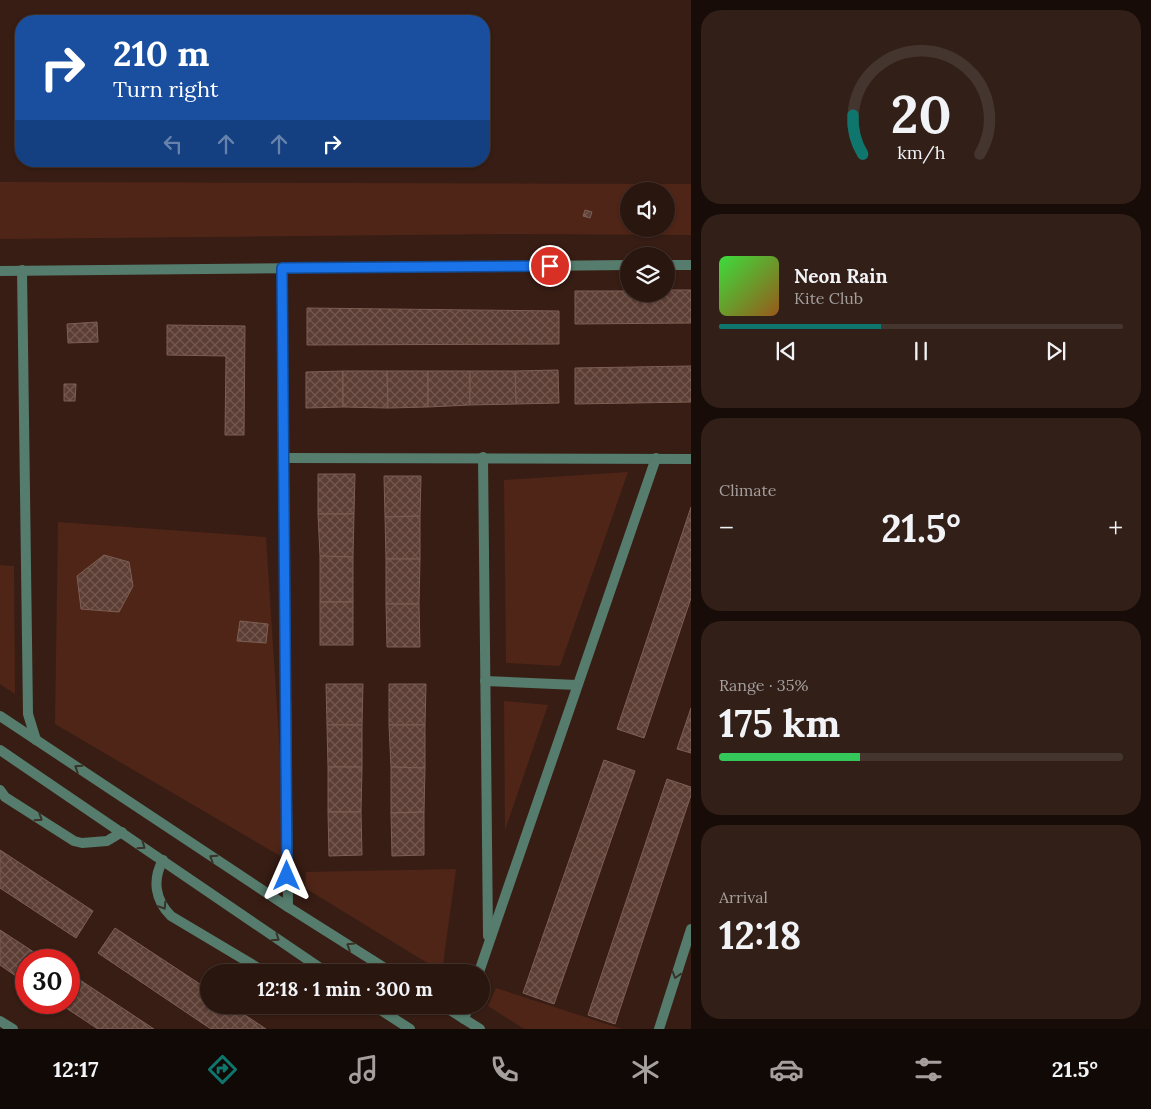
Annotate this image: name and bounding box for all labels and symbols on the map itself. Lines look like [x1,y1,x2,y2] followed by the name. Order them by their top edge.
[529,245,571,287] pin
[74,765,84,774] one-way arrow
[34,812,43,822] one-way arrow
[136,840,146,849] one-way arrow
[260,849,312,901] position arrow
[210,855,219,864] one-way arrow
[157,900,167,909] one-way arrow
[270,932,279,941] one-way arrow
[346,943,355,953] one-way arrow
[15,949,80,1014] speed limit sign: 30
[672,971,682,979] one-way arrow

